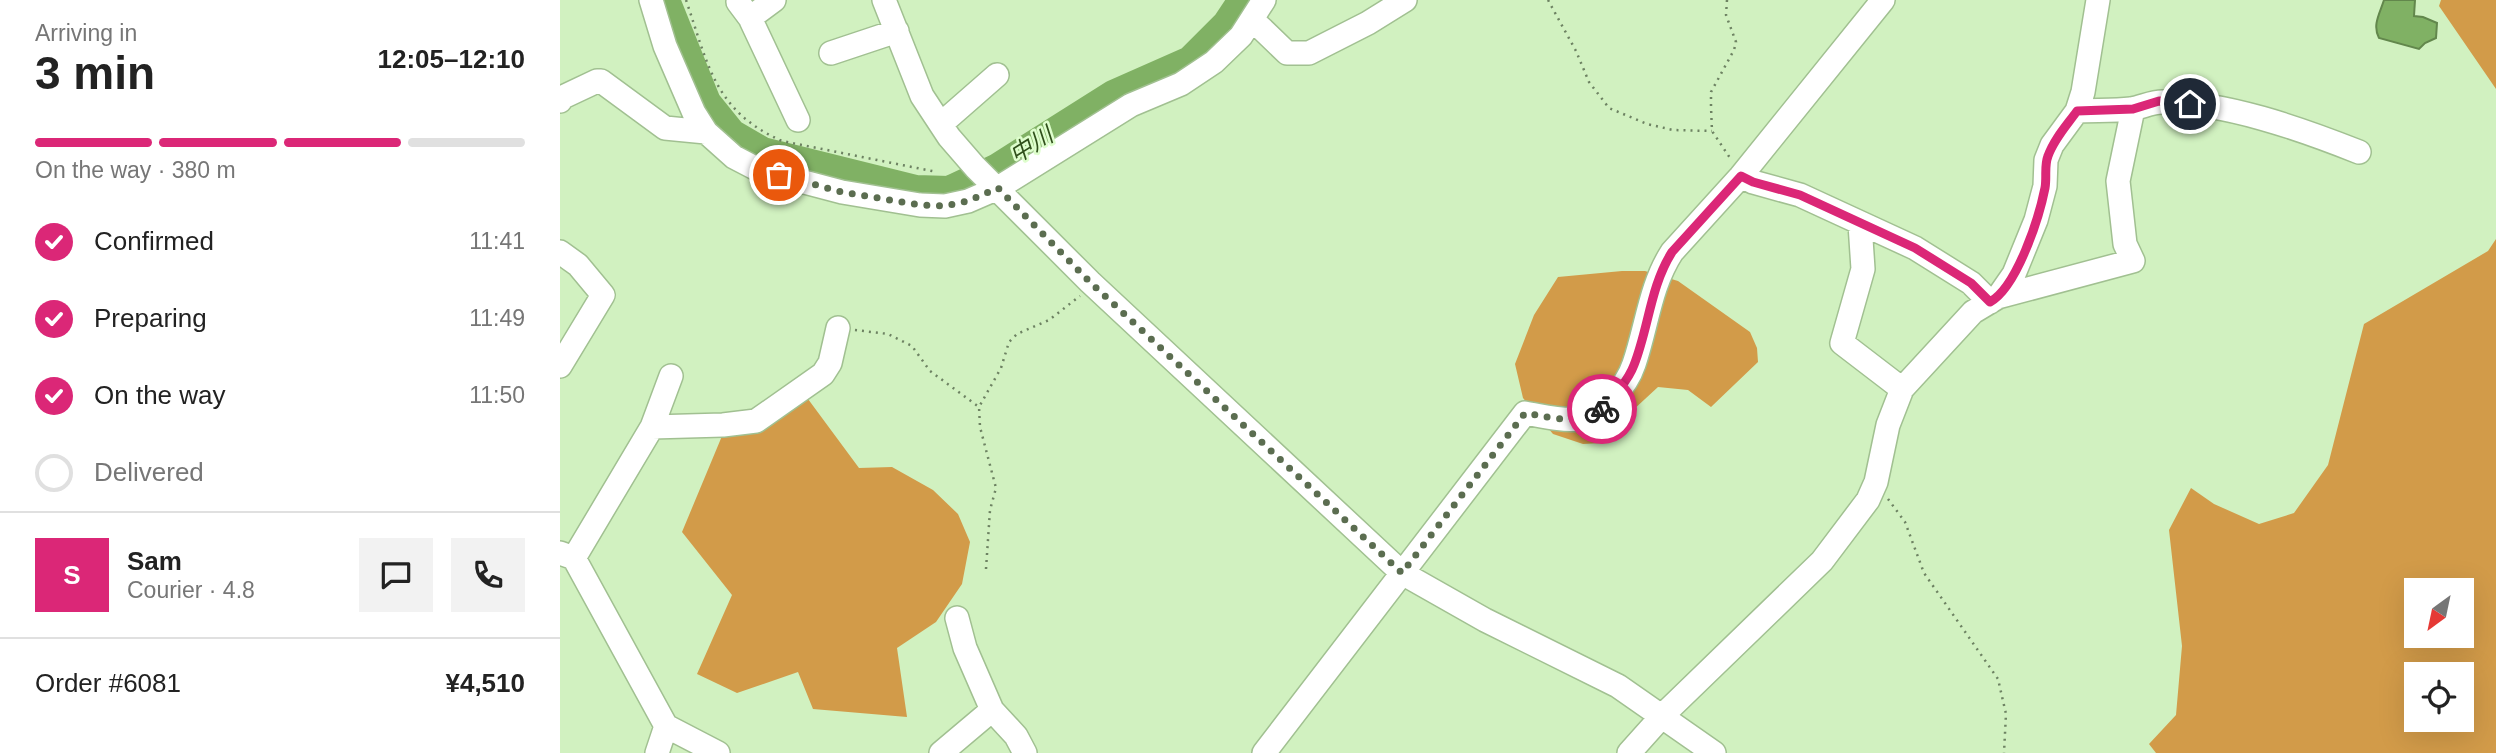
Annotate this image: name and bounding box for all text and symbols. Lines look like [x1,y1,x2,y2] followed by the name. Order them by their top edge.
[35,20,137,46] text: Arriving in
[378,44,525,74] text: 12:05–12:10
[35,47,155,99] text: 3 min
[2160,74,2220,134] pin
[2171,85,2209,123] icon: home
[1005,120,1060,168] water label: 中川
[749,145,809,205] pin
[760,156,798,194] icon: bag
[35,157,236,183] text: On the way · 380 m
[35,223,73,261] icon: check
[94,226,214,256] text: Confirmed
[469,228,525,254] text: 11:41
[35,300,73,338] icon: check
[94,303,207,333] text: Preparing
[469,305,525,331] text: 11:49
[1567,374,1637,444] courier
[35,377,73,415] icon: check
[94,380,226,410] text: On the way
[469,382,525,408] text: 11:50
[1583,390,1621,428] icon: bike
[94,457,204,487] text: Delivered
[359,538,433,612] button: chat
[451,538,525,612] button: phone
[127,546,182,576] text: Sam
[63,560,81,590] text: S
[127,577,255,603] text: Courier · 4.8
[2404,578,2474,648] north arrow
[2404,578,2474,732] map controls
[2404,662,2474,732] button: locate
[35,668,181,698] text: Order #6081
[445,668,525,698] text: ¥4,510

